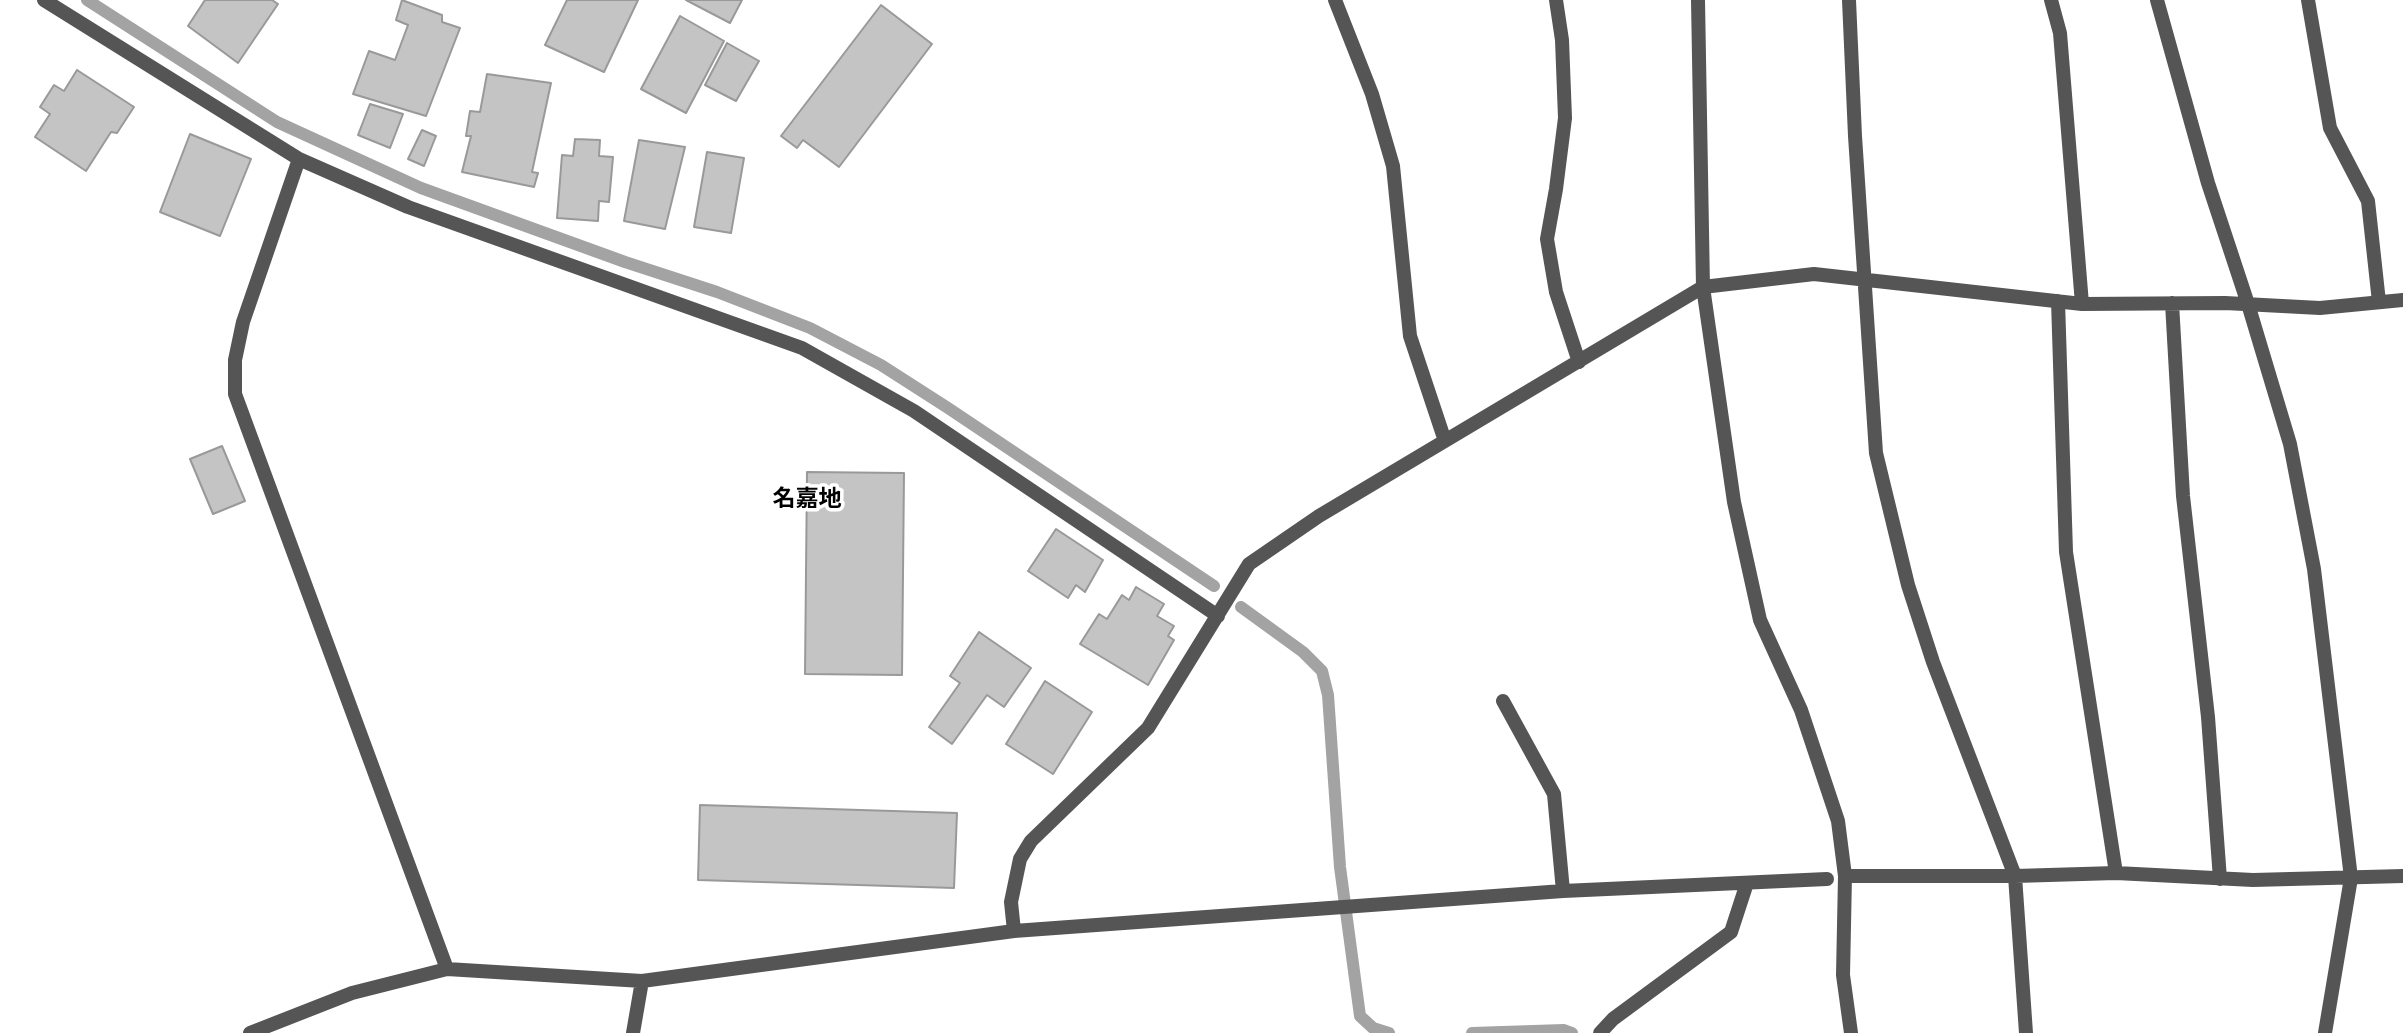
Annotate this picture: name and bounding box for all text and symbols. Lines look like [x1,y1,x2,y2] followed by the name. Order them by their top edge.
[773,486,841,514] district label: 名嘉地

